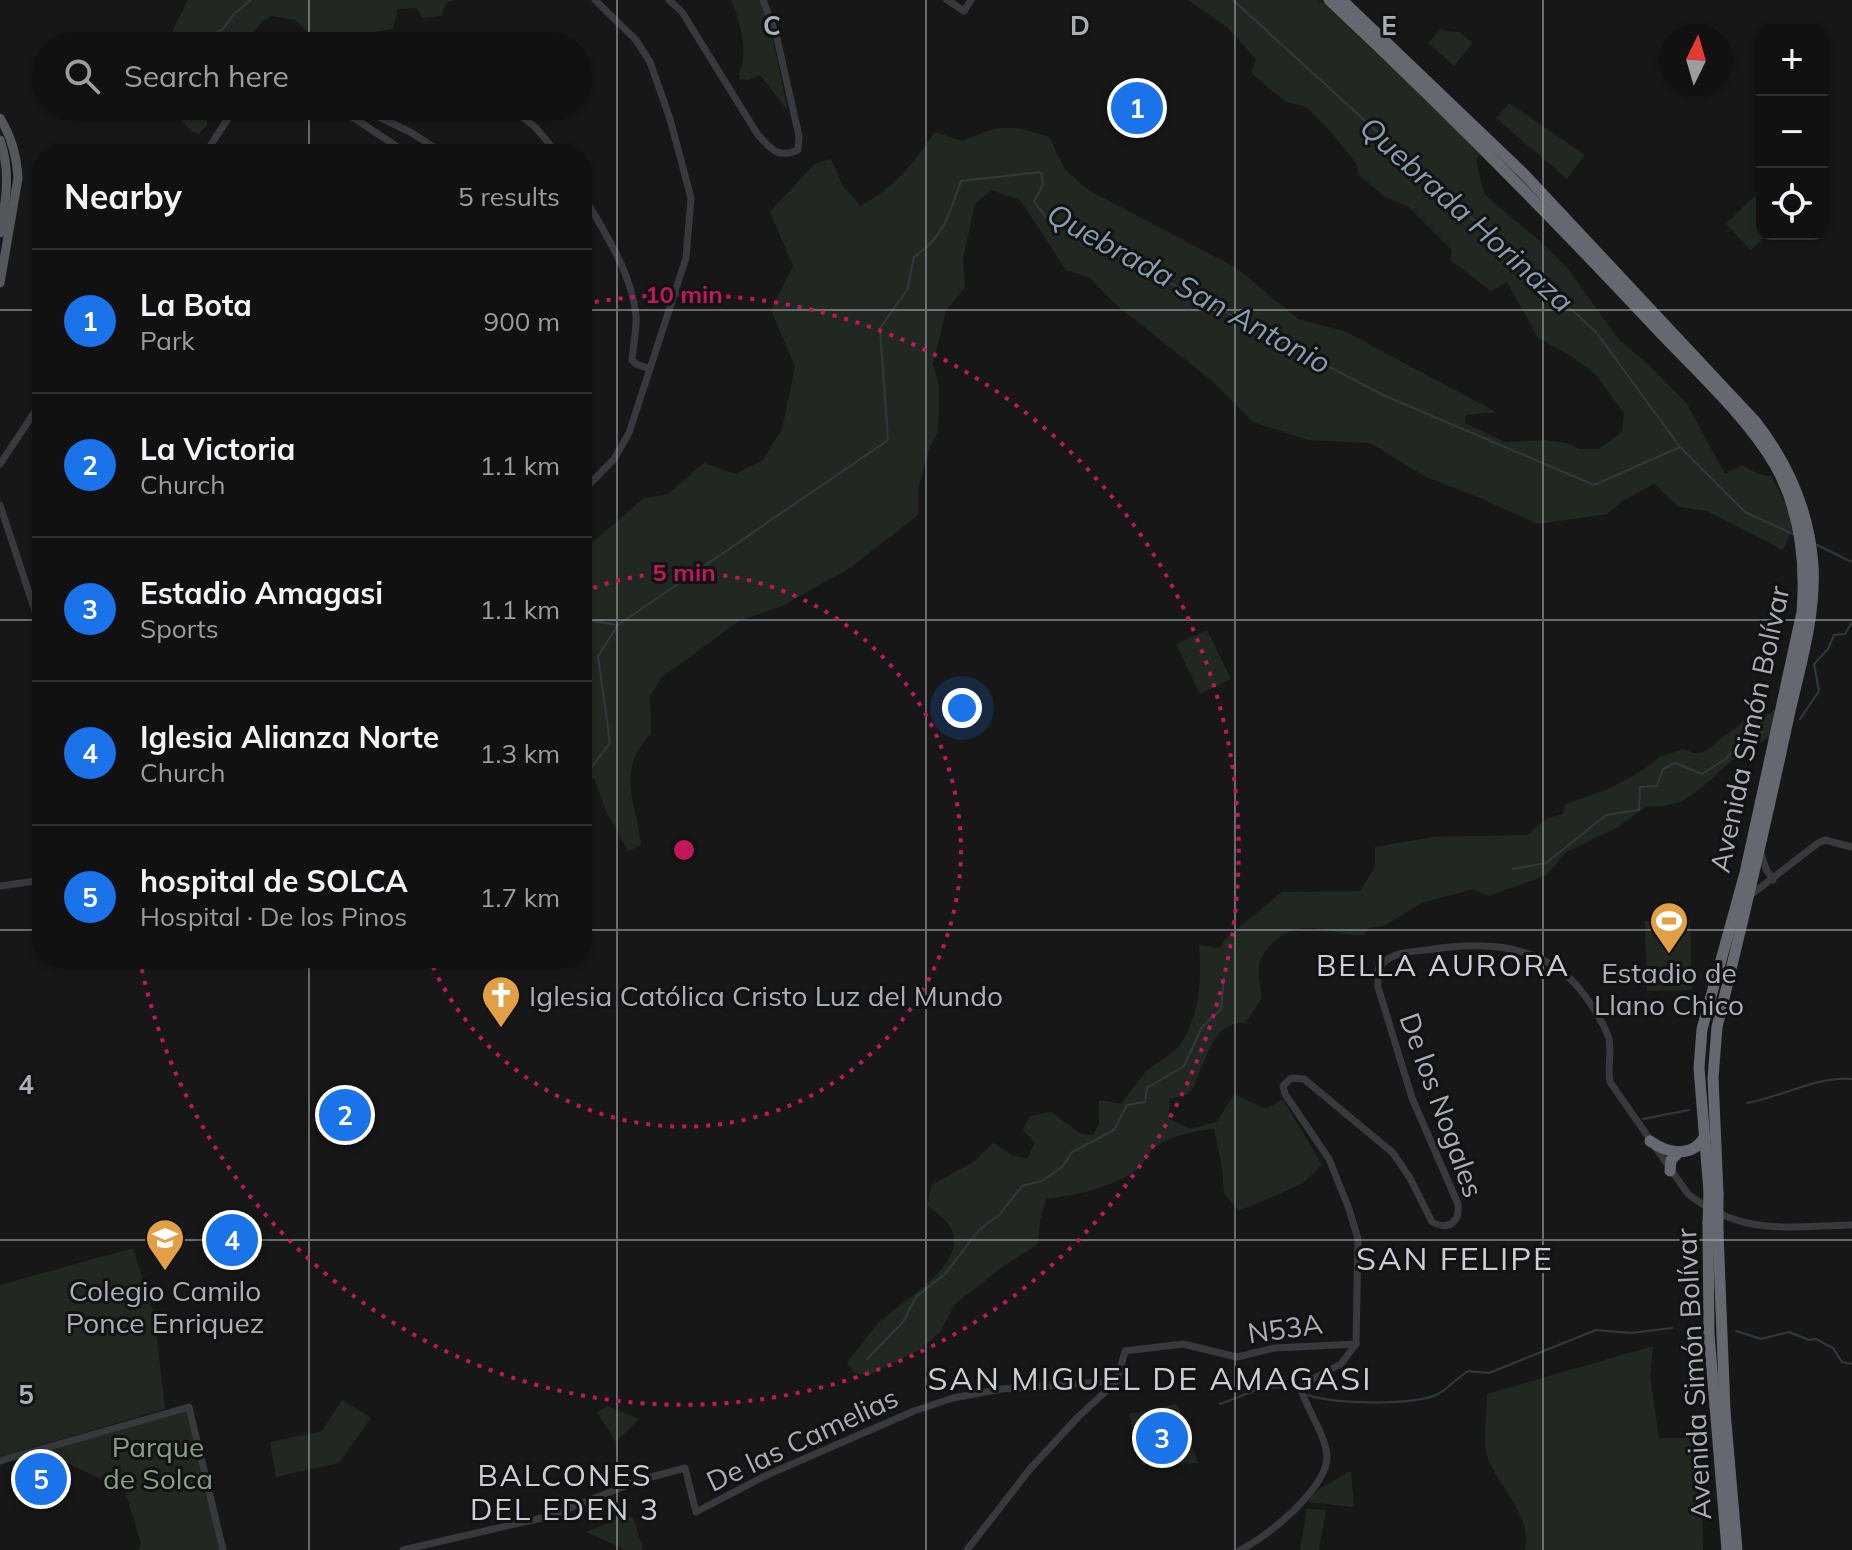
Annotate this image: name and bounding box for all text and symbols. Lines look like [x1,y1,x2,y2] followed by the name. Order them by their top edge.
[763,9,781,42] text: C
[1070,9,1090,42] text: D
[1381,9,1397,42] text: E
[1660,24,1732,96] north arrow
[1756,24,1828,240] map controls
[1756,24,1828,96] button: +
[32,32,592,120] search box
[60,54,104,98] icon: search
[124,57,289,95] text: Search here
[1111,78,1163,138] pin: 1
[1756,96,1828,168] button: −
[1352,108,1582,320] water label: Quebrada Horinaza
[1756,168,1828,240] button: locate
[64,175,182,218] text: Nearby
[458,180,560,213] text: 5 results
[1041,194,1337,382] water label: Quebrada San Antonio
[645,279,723,309] text: 10 min
[140,286,252,324] text: La Bota
[82,305,98,338] text: 1
[484,305,560,338] text: 900 m
[140,324,195,357] text: Park
[140,430,295,468] text: La Victoria
[82,449,98,482] text: 2
[480,449,560,482] text: 1.1 km
[140,468,225,501] text: Church
[652,557,716,587] text: 5 min
[140,574,383,612] text: Estadio Amagasi
[1702,582,1797,875] street label: Avenida Simón Bolívar
[82,593,98,626] text: 3
[480,593,560,626] text: 1.1 km
[140,612,219,645] text: Sports
[942,688,982,728] your location
[140,718,439,756] text: Iglesia Alianza Norte
[82,737,98,770] text: 4
[480,737,560,770] text: 1.3 km
[140,756,225,789] text: Church
[670,836,698,864] centre of rings
[140,862,408,900] text: hospital de SOLCA
[82,881,98,914] text: 5
[480,881,560,914] text: 1.7 km
[140,900,407,933] text: Hospital · De los Pinos
[1648,900,1690,955] sports icon: Estadio de Llano Chico
[1316,946,1570,984] district label: BELLA AURORA
[1594,955,1744,1022] place label: Estadio de Llano Chico
[480,974,522,1029] church icon: Iglesia Católica Cristo Luz del Mundo
[529,978,1003,1013] place label: Iglesia Católica Cristo Luz del Mundo
[1392,1008,1492,1202] street label: De los Nogales
[18,1068,34,1101] text: 4
[319,1085,371,1145] pin: 2
[206,1210,258,1270] pin: 4
[144,1217,186,1272] school or university icon: Colegio Camilo Ponce Enriquez
[1668,1226,1718,1521] street label: Avenida Simón Bolívar
[1356,1238,1554,1278] district label: SAN FELIPE
[66,1273,264,1340] place label: Colegio Camilo Ponce Enriquez
[1245,1305,1325,1351] street label: N53A
[928,1358,1372,1398] district label: SAN MIGUEL DE AMAGASI
[18,1378,34,1411] text: 5
[701,1379,903,1499] street label: De las Camelias
[1136,1408,1188,1468] pin: 3
[103,1429,213,1496] park label: Parque de Solca
[15,1449,67,1509] pin: 5
[470,1456,660,1528] district label: BALCONES DEL EDEN 3

